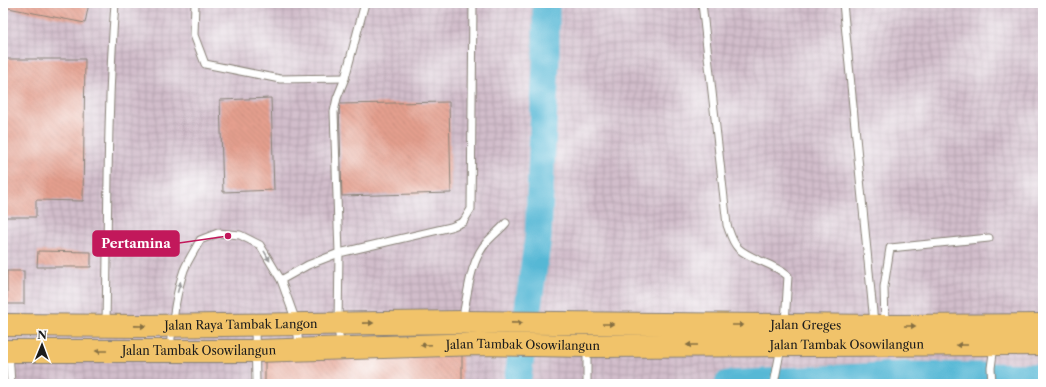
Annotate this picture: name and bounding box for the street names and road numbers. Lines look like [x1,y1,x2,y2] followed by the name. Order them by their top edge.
[162,316,318,333] street label: Jalan Raya Tambak Langon
[769,317,841,333] street label: Jalan Greges
[444,336,600,353] street label: Jalan Tambak Osowilangun
[768,337,924,352] street label: Jalan Tambak Osowilangun
[120,342,277,358] street label: Jalan Tambak Osowilangun

